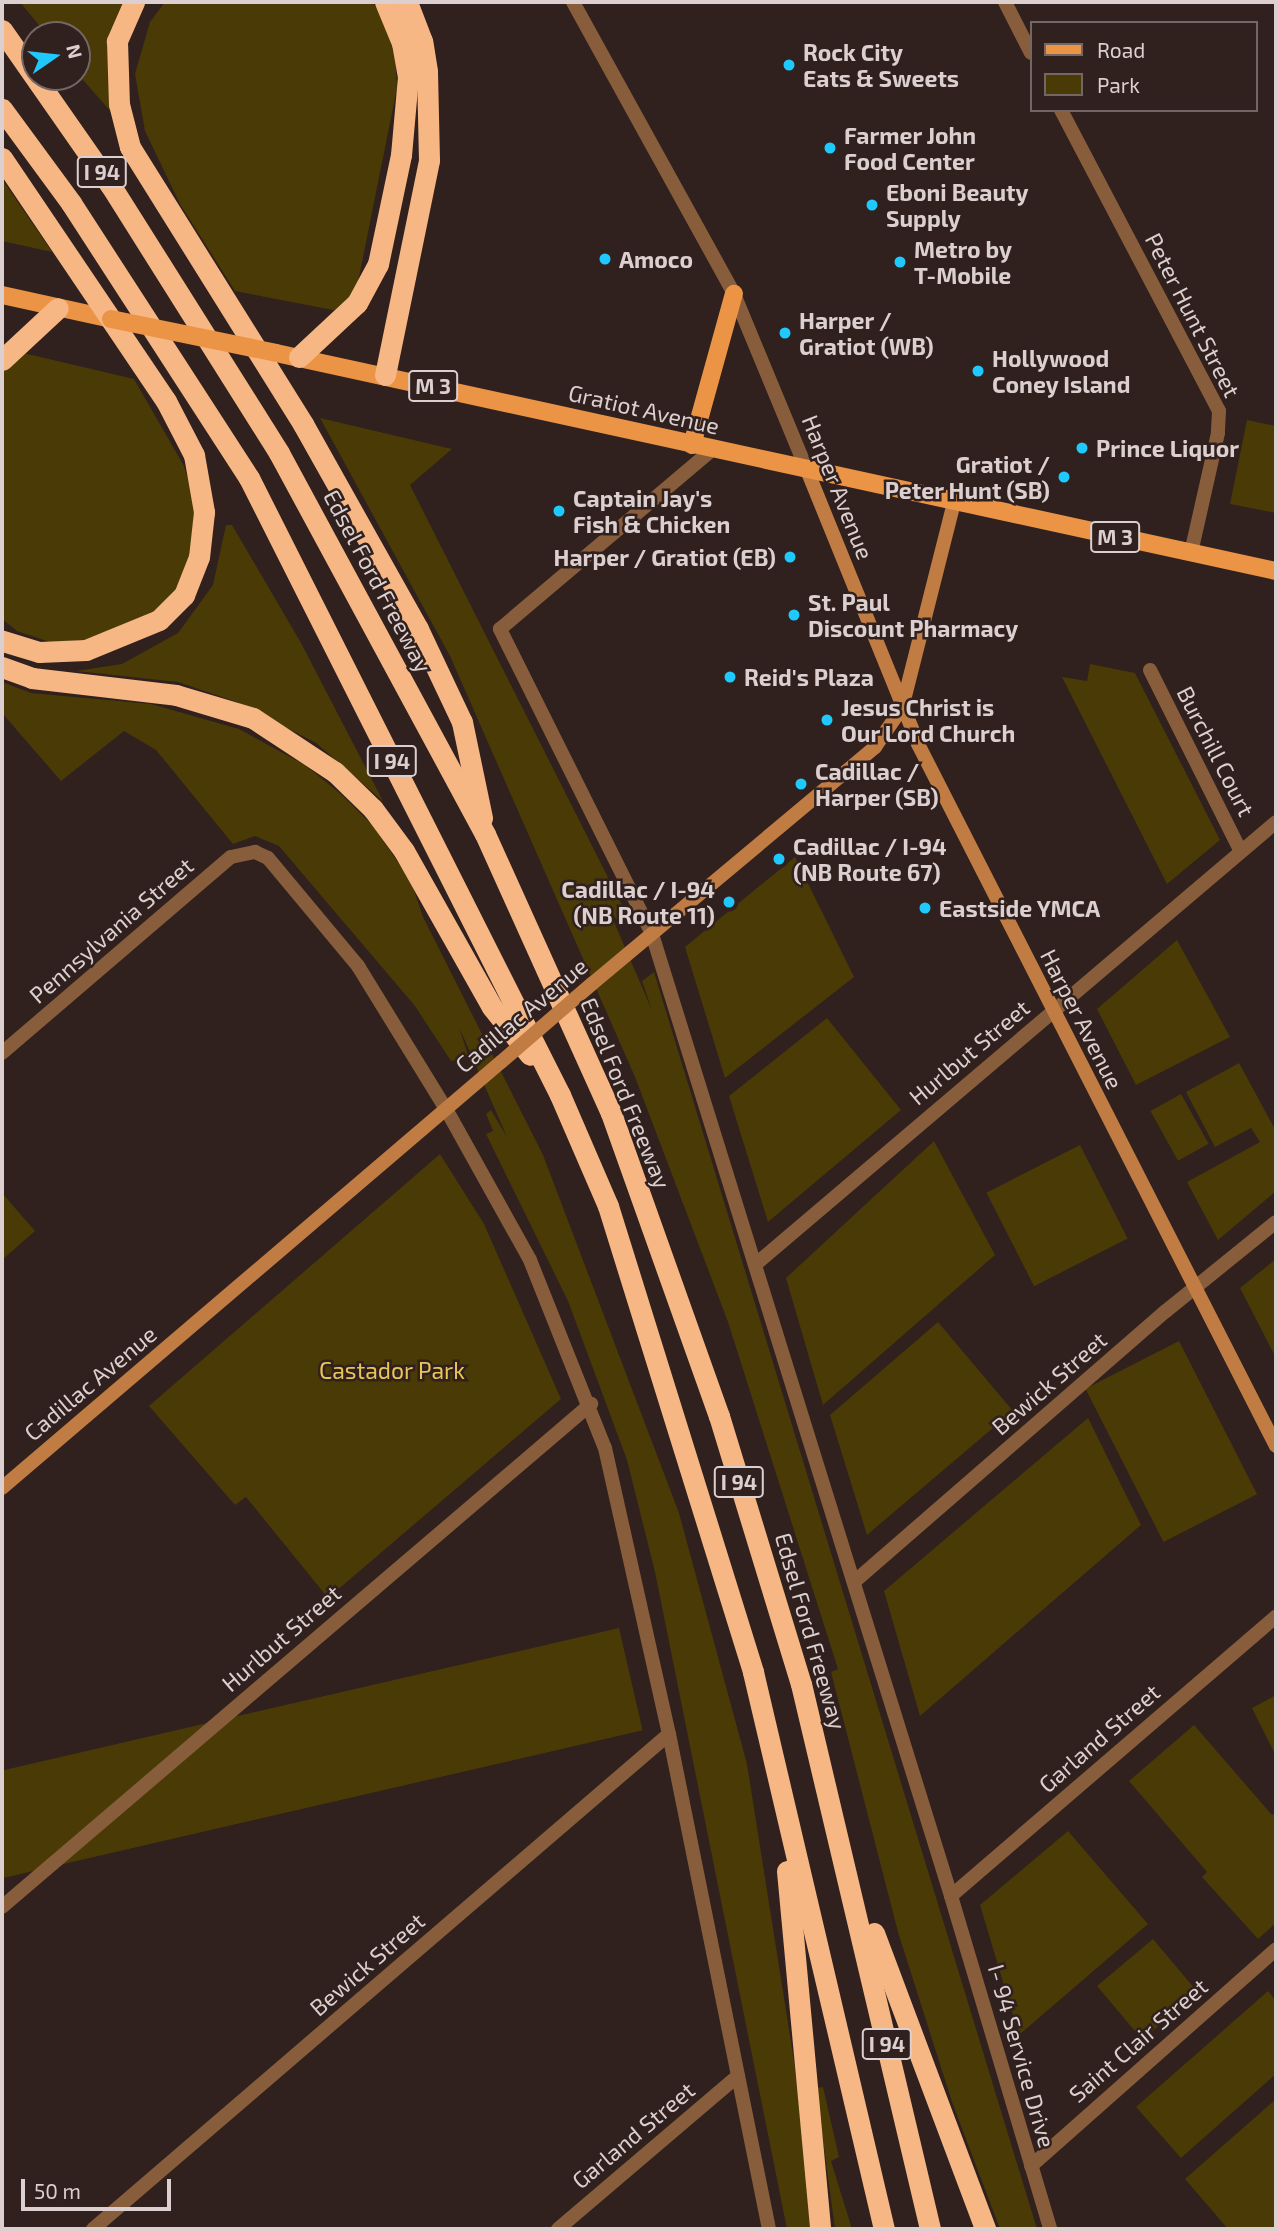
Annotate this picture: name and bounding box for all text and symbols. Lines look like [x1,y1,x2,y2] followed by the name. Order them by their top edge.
[21,21,91,91] north arrow
[1030,21,1257,112] legend
[1097,37,1145,62] text: Road
[803,38,959,92] place label: Rock City Eats & Sweets
[62,42,88,61] text: N
[781,57,797,73] marker: Rock City Eats & Sweets
[1097,72,1140,97] text: Park
[844,121,977,175] place label: Farmer John Food Center
[822,140,838,156] marker: Farmer John Food Center
[76,154,128,190] road number: I 94
[886,178,1029,232] place label: Eboni Beauty Supply
[864,197,880,213] marker: Eboni Beauty Supply
[1140,228,1246,402] street label: Peter Hunt Street
[914,235,1012,289] place label: Metro by T-Mobile
[619,245,693,273] place label: Amoco
[597,251,613,267] marker: Amoco
[892,254,908,270] marker: Metro by T-Mobile
[799,306,934,360] place label: Harper / Gratiot (WB)
[777,325,793,341] marker: Harper / Gratiot (WB)
[992,344,1131,398] place label: Hollywood Coney Island
[970,363,986,379] marker: Hollywood Coney Island
[407,368,459,404] road number: M 3
[565,378,723,440] street label: Gratiot Avenue
[796,410,880,564] street label: Harper Avenue
[1096,434,1239,462] place label: Prince Liquor
[1074,440,1090,456] marker: Prince Liquor
[884,450,1050,504] place label: Gratiot / Peter Hunt (SB)
[1056,469,1072,485] marker: Gratiot / Peter Hunt (SB)
[573,484,730,538] place label: Captain Jay's Fish & Chicken
[318,485,438,677] street label: Edsel Ford Freeway
[551,503,567,519] marker: Captain Jay's Fish & Chicken
[1089,520,1141,554] road number: M 3
[553,543,776,571] place label: Harper / Gratiot (EB)
[782,549,798,565] marker: Harper / Gratiot (EB)
[808,588,1018,642] place label: St. Paul Discount Pharmacy
[786,607,802,623] marker: St. Paul Discount Pharmacy
[744,663,874,691] place label: Reid's Plaza
[722,669,738,685] marker: Reid's Plaza
[1171,681,1261,821] street label: Burchill Court
[841,693,1016,747] place label: Jesus Christ is Our Lord Church
[819,712,835,728] marker: Jesus Christ is Our Lord Church
[366,744,418,778] road number: I 94
[815,757,939,811] place label: Cadillac / Harper (SB)
[793,776,809,792] marker: Cadillac / Harper (SB)
[793,832,947,886] place label: Cadillac / I-94 (NB Route 67)
[23,851,199,1009] street label: Pennsylvania Street
[771,851,787,867] marker: Cadillac / I-94 (NB Route 67)
[561,875,715,929] place label: Cadillac / I-94 (NB Route 11)
[721,894,737,910] marker: Cadillac / I-94 (NB Route 11)
[939,894,1101,922] place label: Eastside YMCA
[917,900,933,916] marker: Eastside YMCA
[1035,944,1129,1094] street label: Harper Avenue
[449,952,593,1078] street label: Cadillac Avenue
[575,993,677,1193] street label: Edsel Ford Freeway
[903,994,1035,1110] street label: Hurlbut Street
[18,1320,162,1446] street label: Cadillac Avenue
[986,1326,1112,1440] street label: Bewick Street
[319,1356,465,1384] park label: Castador Park
[713,1464,765,1500] road number: I 94
[770,1529,852,1733] street label: Edsel Ford Freeway
[216,1579,346,1697] street label: Hurlbut Street
[1033,1678,1165,1798] street label: Garland Street
[304,1907,430,2021] street label: Bewick Street
[983,1961,1061,2151] street label: I- 94 Service Drive
[1063,1972,1213,2108] street label: Saint Clair Street
[861,2026,913,2062] road number: I 94
[566,2076,700,2194] street label: Garland Street
[24,2164,175,2208] scale bar
[34,2178,81,2203] text: 50 m

